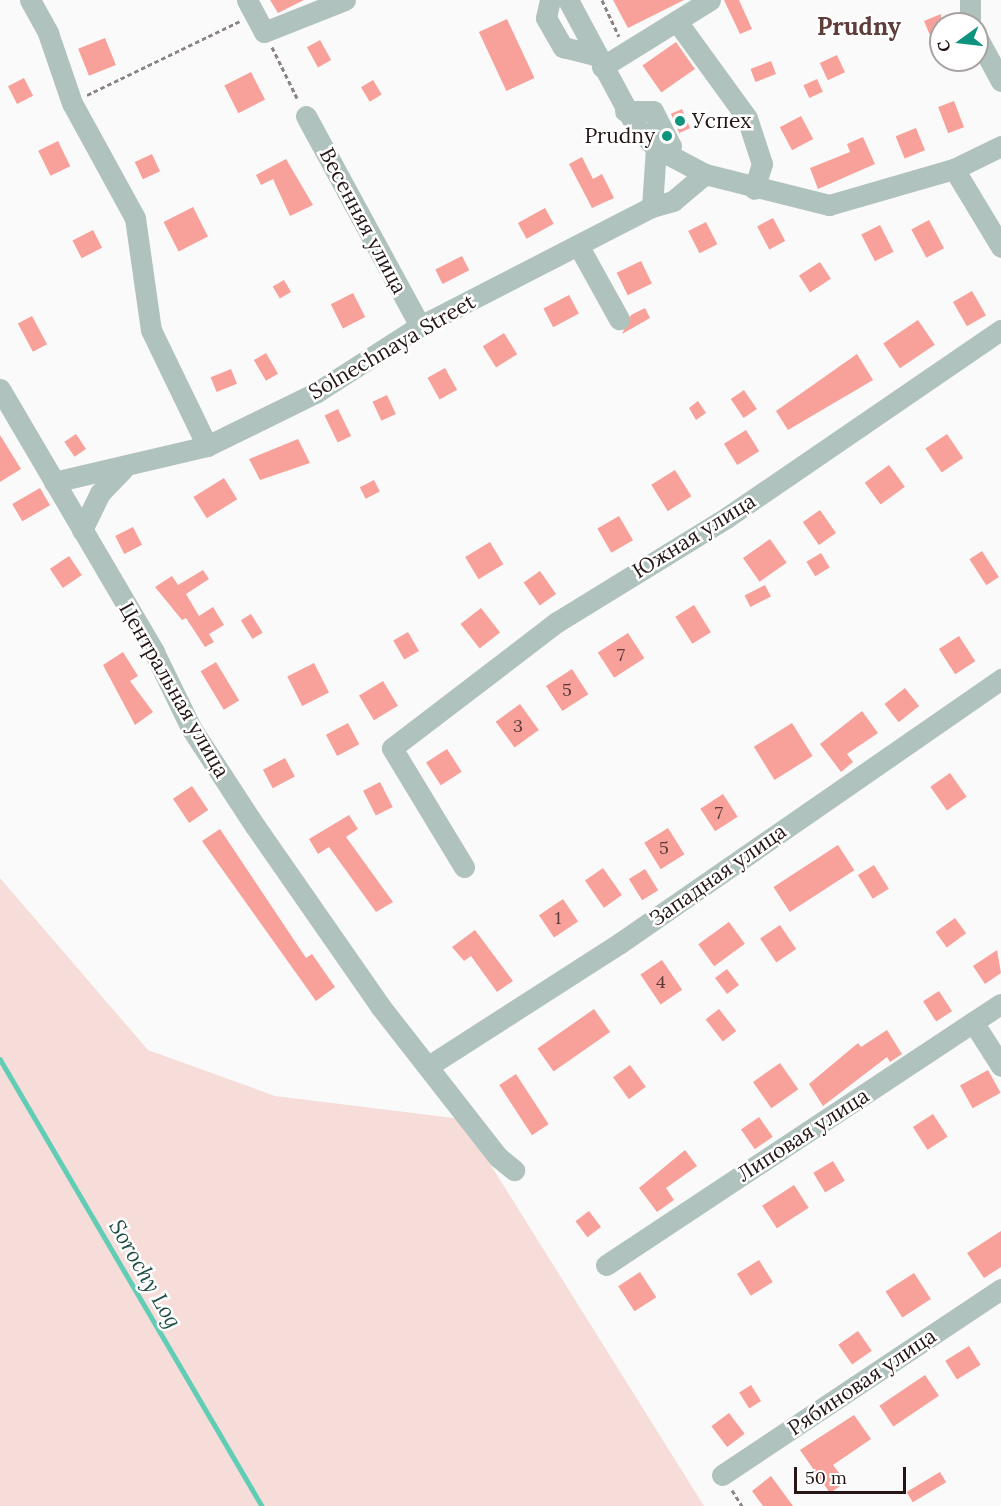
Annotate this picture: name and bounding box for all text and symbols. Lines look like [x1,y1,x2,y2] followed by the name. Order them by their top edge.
[929,12,989,72] north arrow
[817,13,901,41] district label: Prudny
[932,38,955,54] text: С
[692,108,751,134] place label: Успех
[673,114,687,128] marker: Успех
[584,123,655,149] place label: Prudny
[660,129,674,143] marker: Prudny
[314,144,412,298] street label: Весенняя улица
[304,289,480,405] street label: Solnechnaya Street
[628,488,760,584] street label: Южная улица
[114,598,234,782] street label: Центральная улица
[617,644,625,666] house number: 7
[562,679,572,701] house number: 5
[513,715,523,737] house number: 3
[715,802,723,824] house number: 7
[645,818,791,932] street label: Западная улица
[659,837,669,859] house number: 5
[555,907,561,929] house number: 1
[656,971,666,993] house number: 4
[732,1083,874,1187] street label: Липовая улица
[103,1215,187,1333] water label: Sorochy Log
[783,1323,941,1441] street label: Рябиновая улица
[797,1455,910,1493] scale bar
[805,1466,847,1489] text: 50 m

